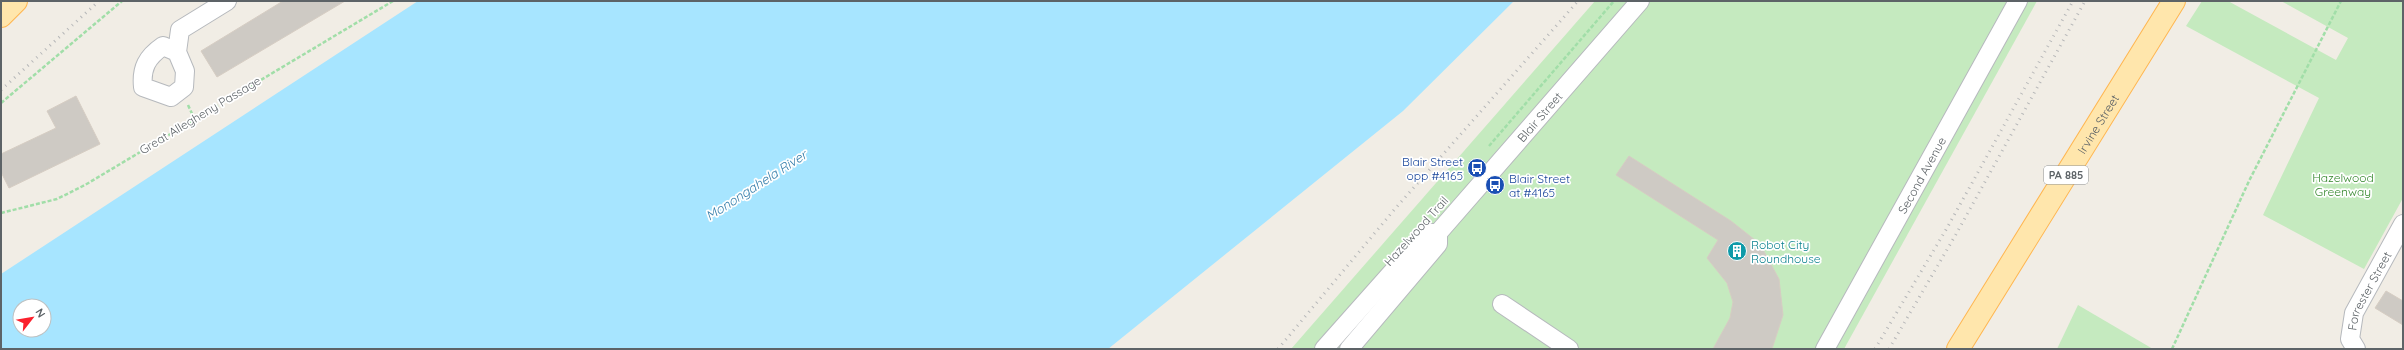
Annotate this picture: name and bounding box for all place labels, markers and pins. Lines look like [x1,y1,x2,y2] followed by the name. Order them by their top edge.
[1402,154,1463,183] place label: Blair Street opp #4165
[1466,157,1488,179] bus stop icon: Blair Street opp #4165
[1509,171,1570,200] place label: Blair Street at #4165
[1484,174,1506,196] bus stop icon: Blair Street at #4165
[1751,237,1821,266] place label: Robot City Roundhouse
[1726,240,1748,262] building icon: Robot City Roundhouse

